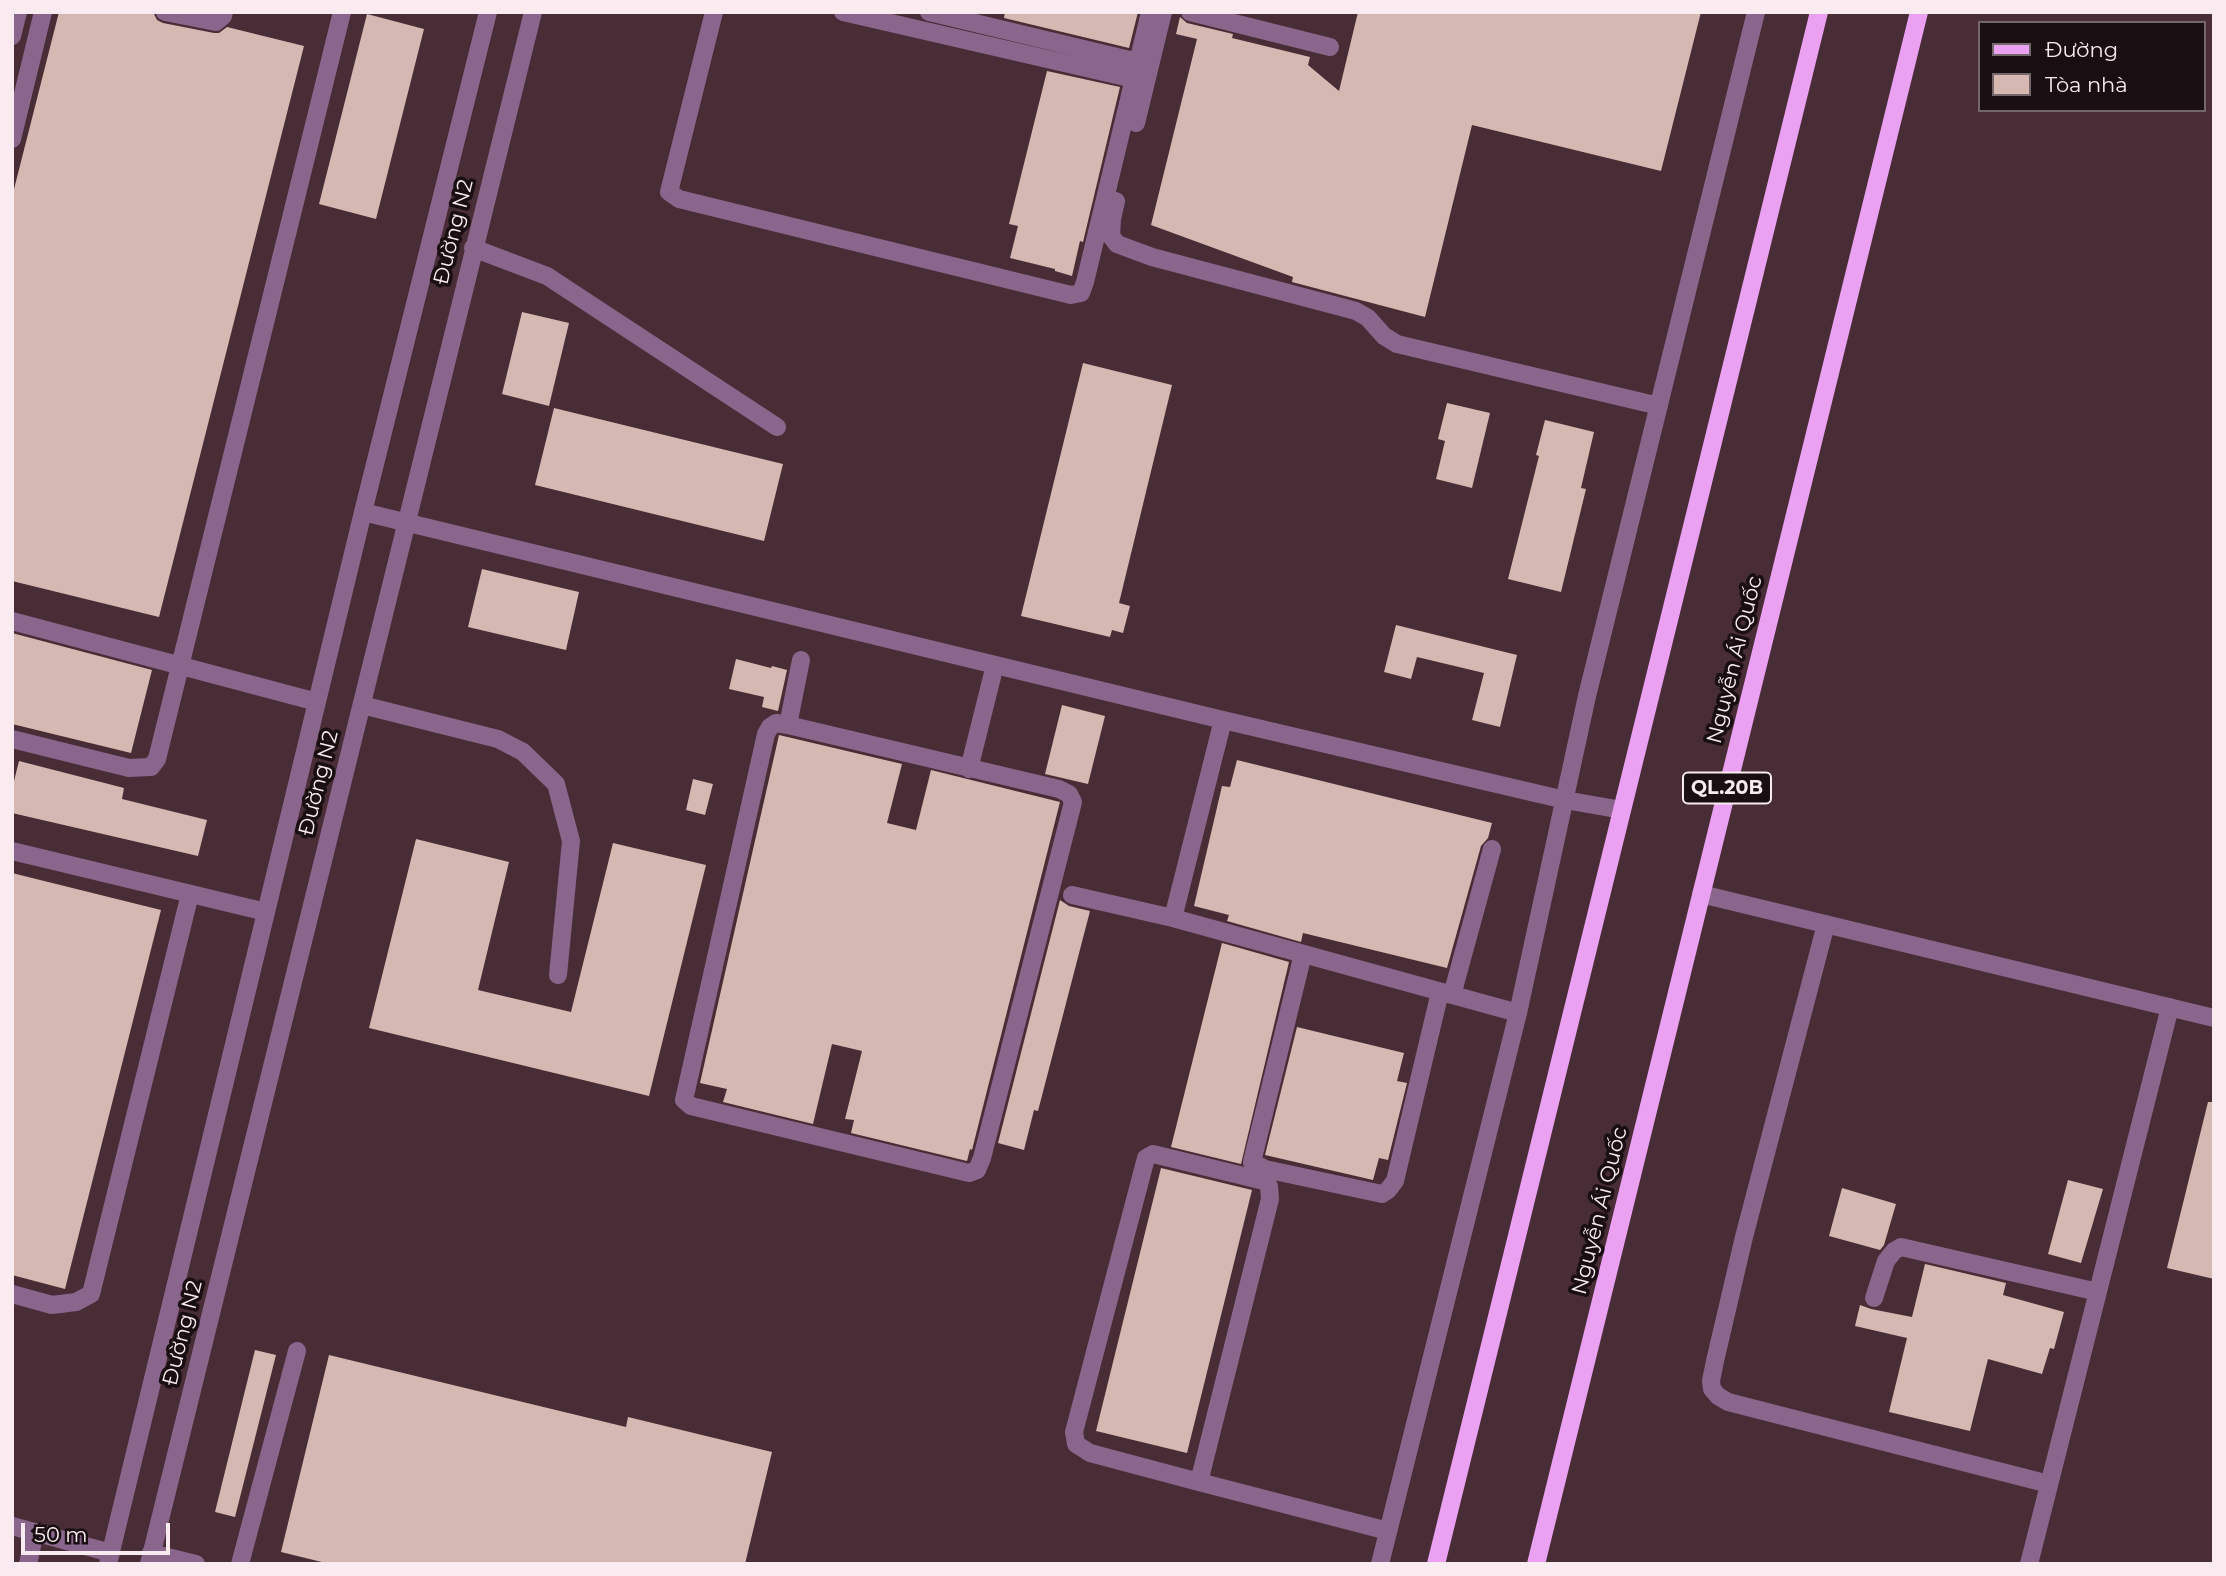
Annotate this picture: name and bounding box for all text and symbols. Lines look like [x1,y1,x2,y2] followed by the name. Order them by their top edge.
[1978,21,2205,112] legend
[2045,37,2118,62] text: Đường
[2045,72,2128,97] text: Tòa nhà
[429,177,479,287] street label: Đường N2
[1702,574,1768,746] street label: Nguyễn Ái Quốc
[294,728,344,838] street label: Đường N2
[1683,772,1771,804] road number: QL.20B
[1567,1125,1633,1297] street label: Nguyễn Ái Quốc
[158,1278,208,1388] street label: Đường N2
[24,1510,173,1554] scale bar
[34,1522,88,1547] text: 50 m

